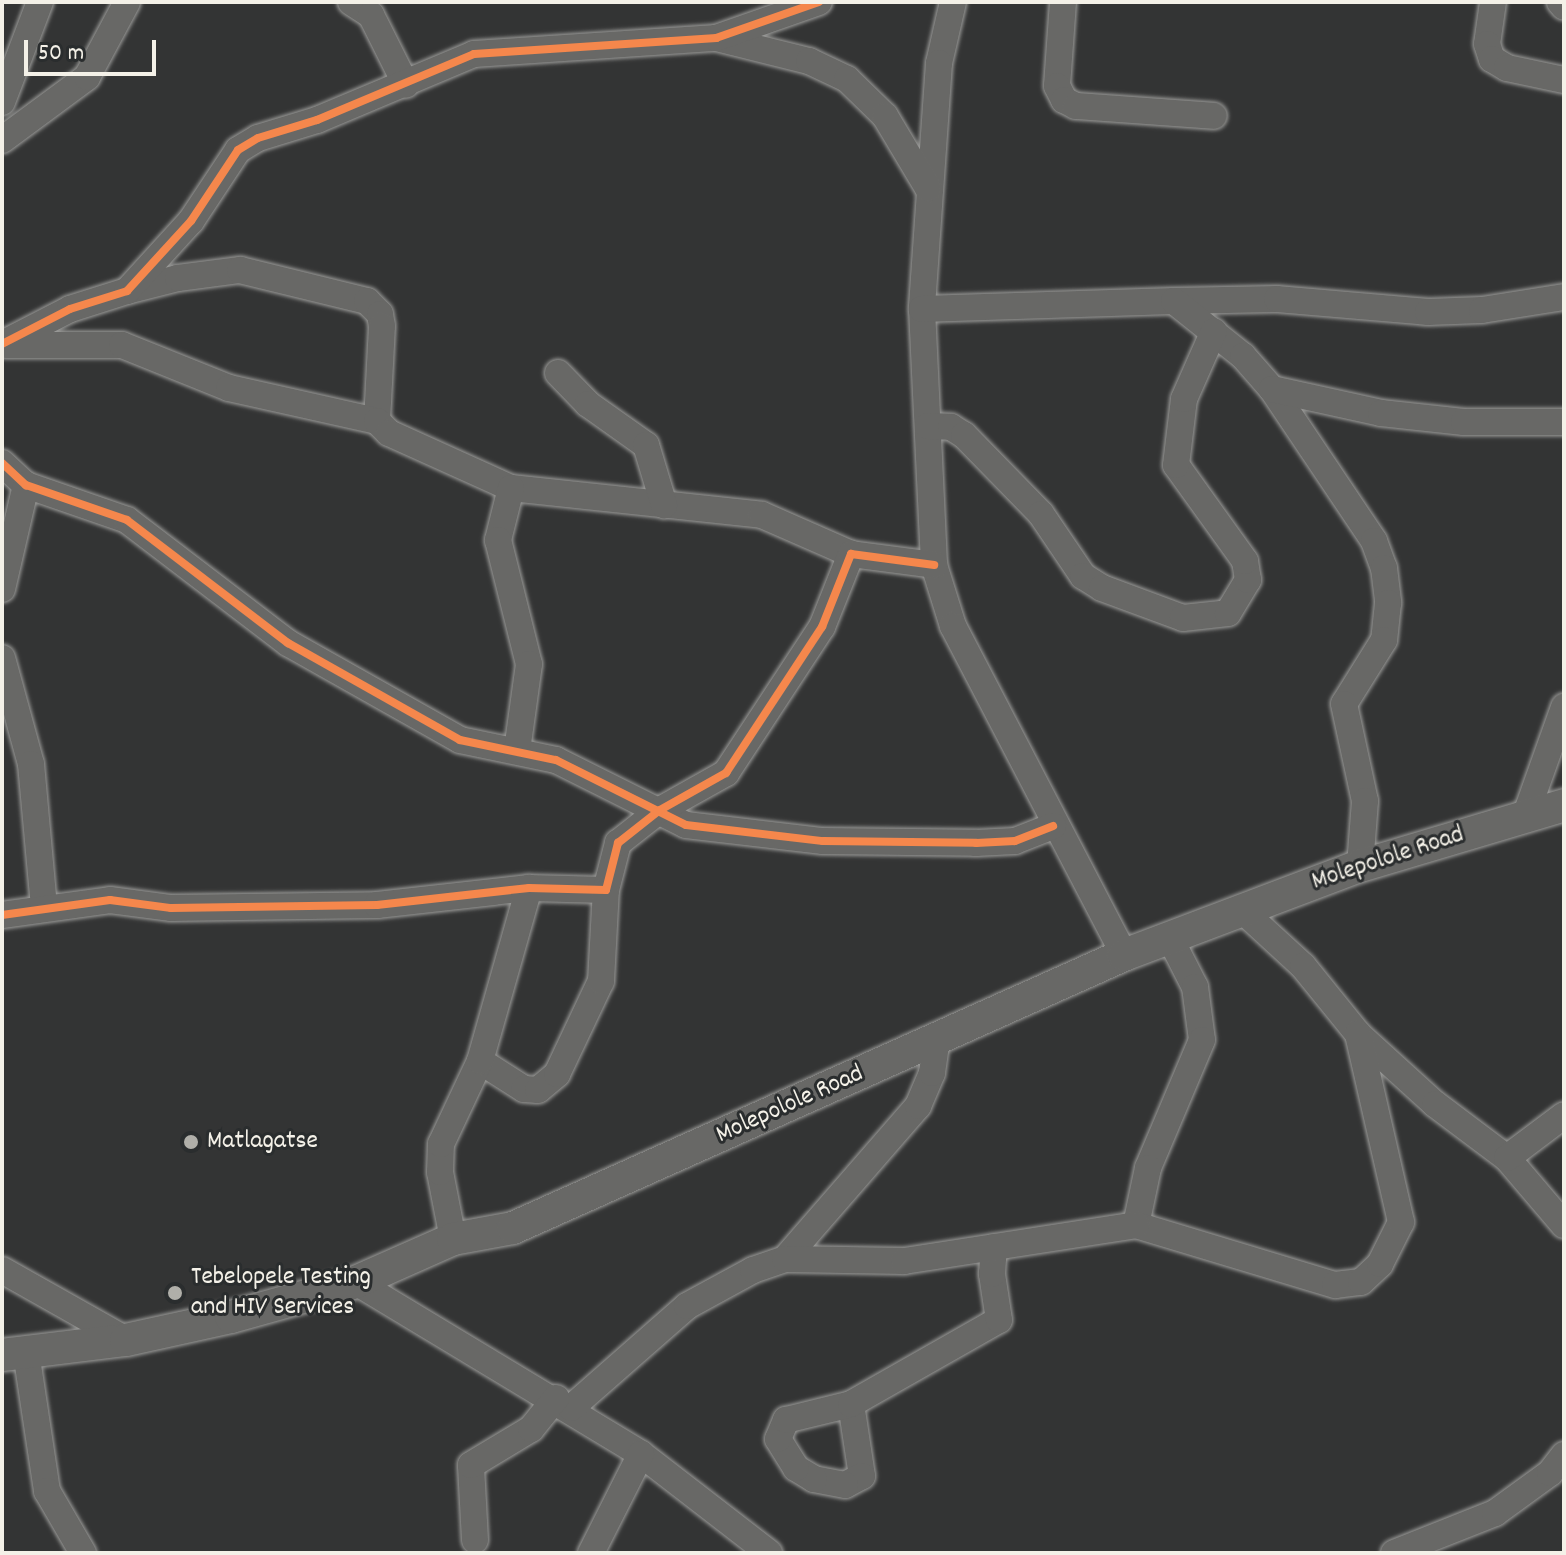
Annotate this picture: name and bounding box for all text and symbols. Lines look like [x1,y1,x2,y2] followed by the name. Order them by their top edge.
[28,24,160,74] scale bar
[38,37,84,71] text: 50 m
[1308,820,1468,898] street label: Molepolole Road
[712,1059,868,1151] street label: Molepolole Road
[207,1126,318,1158] place label: Matlagatse
[182,1133,200,1151] marker: Matlagatse
[191,1262,371,1324] place label: Tebelopele Testing and HIV Services
[166,1284,184,1302] marker: Tebelopele Testing and HIV Services

